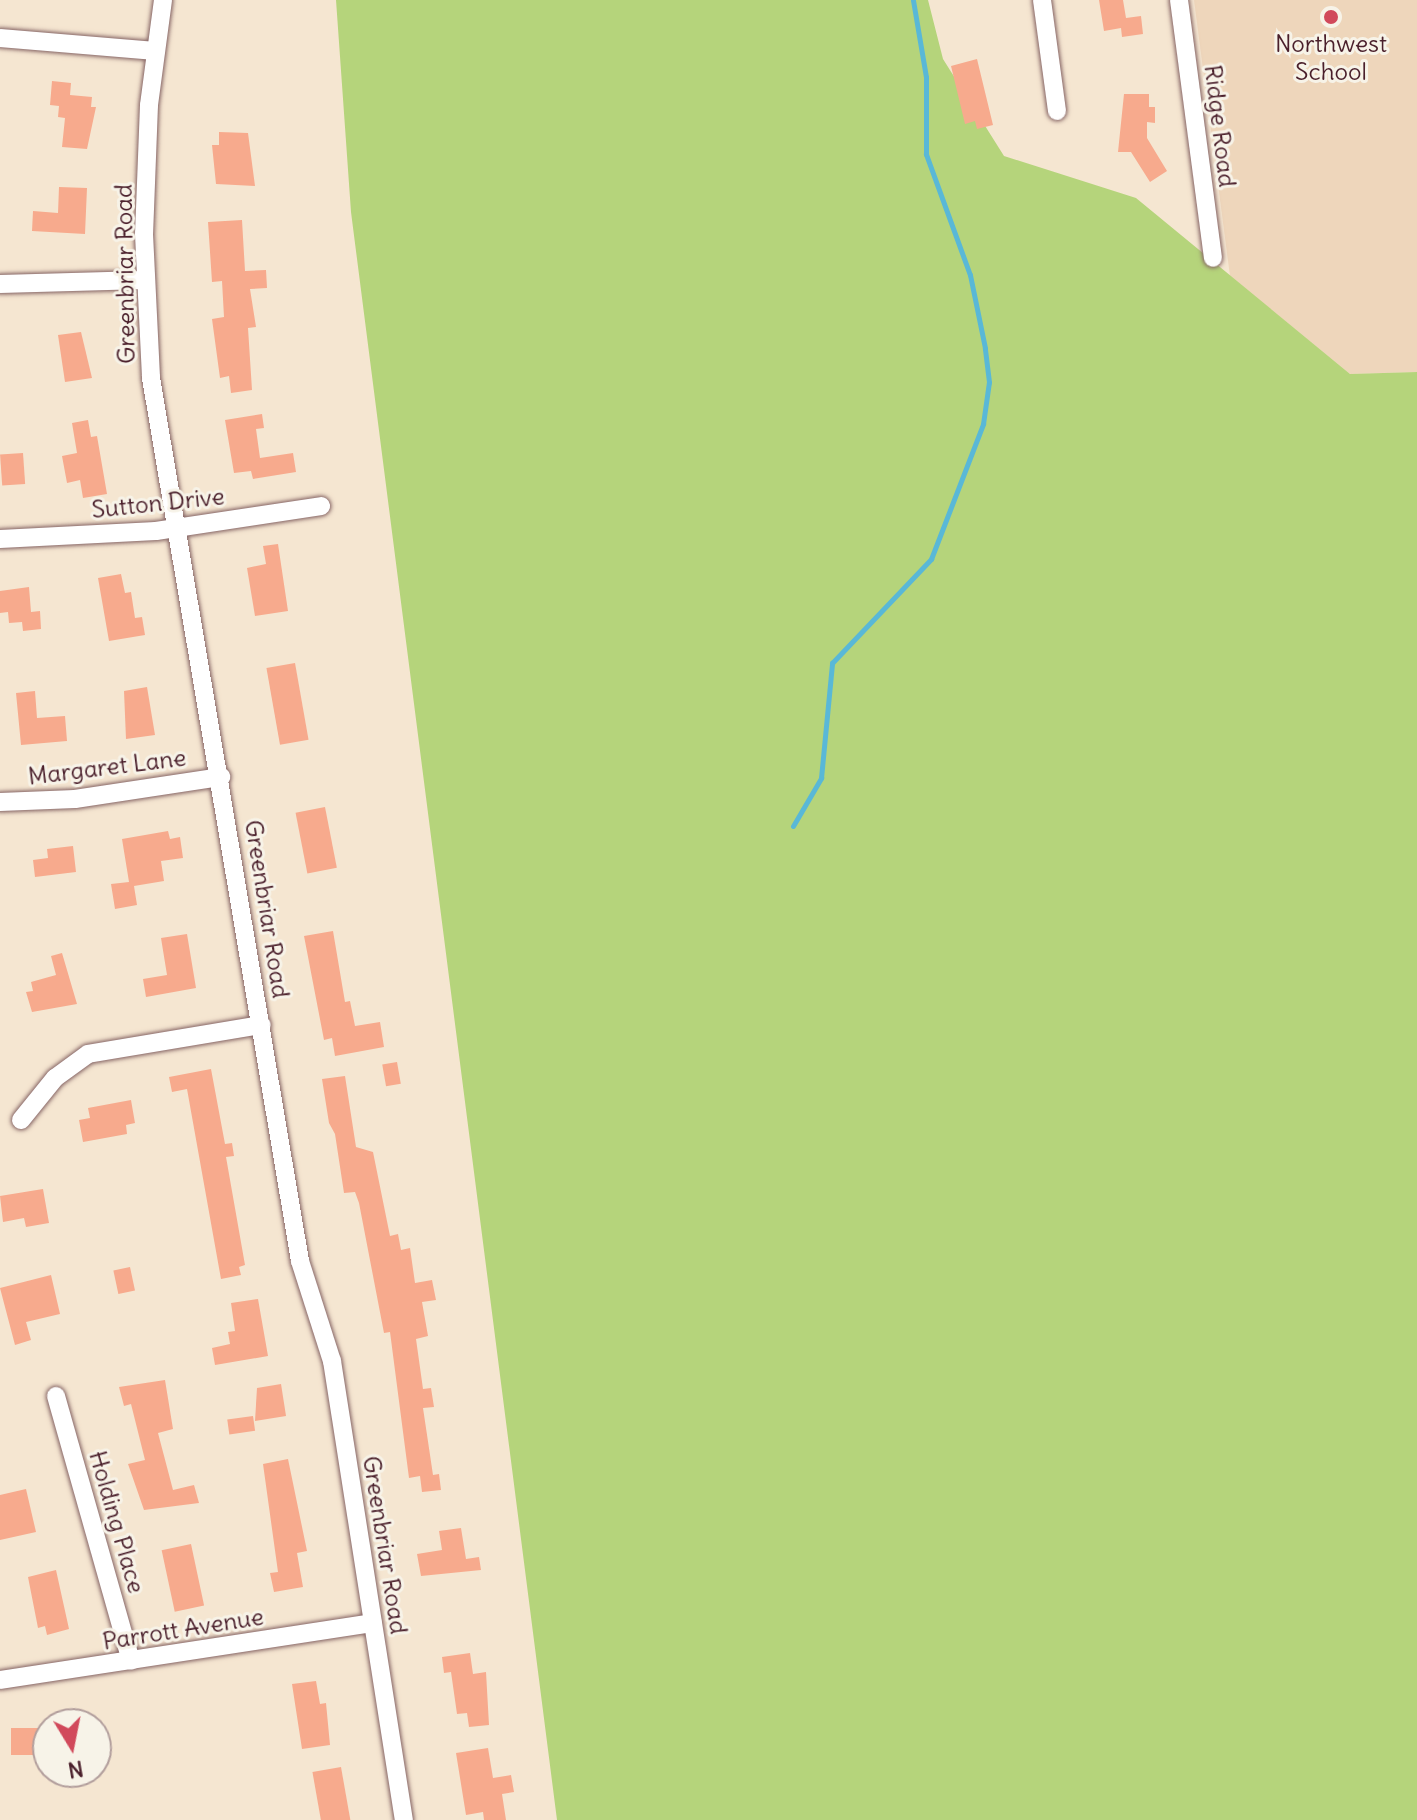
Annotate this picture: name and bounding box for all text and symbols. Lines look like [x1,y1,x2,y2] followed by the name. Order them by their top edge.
[1322,8,1340,26] marker: Northwest School
[1275,30,1387,86] place label: Northwest School
[1198,63,1242,189] street label: Ridge Road
[109,184,141,364] street label: Greenbriar Road
[90,482,226,524] street label: Sutton Drive
[26,743,188,791] street label: Margaret Lane
[239,818,295,1000] street label: Greenbriar Road
[83,1448,151,1596] street label: Holding Place
[357,1454,413,1636] street label: Greenbriar Road
[100,1602,266,1656] street label: Parrott Avenue
[32,1708,112,1788] north arrow
[66,1755,86,1785] text: N

